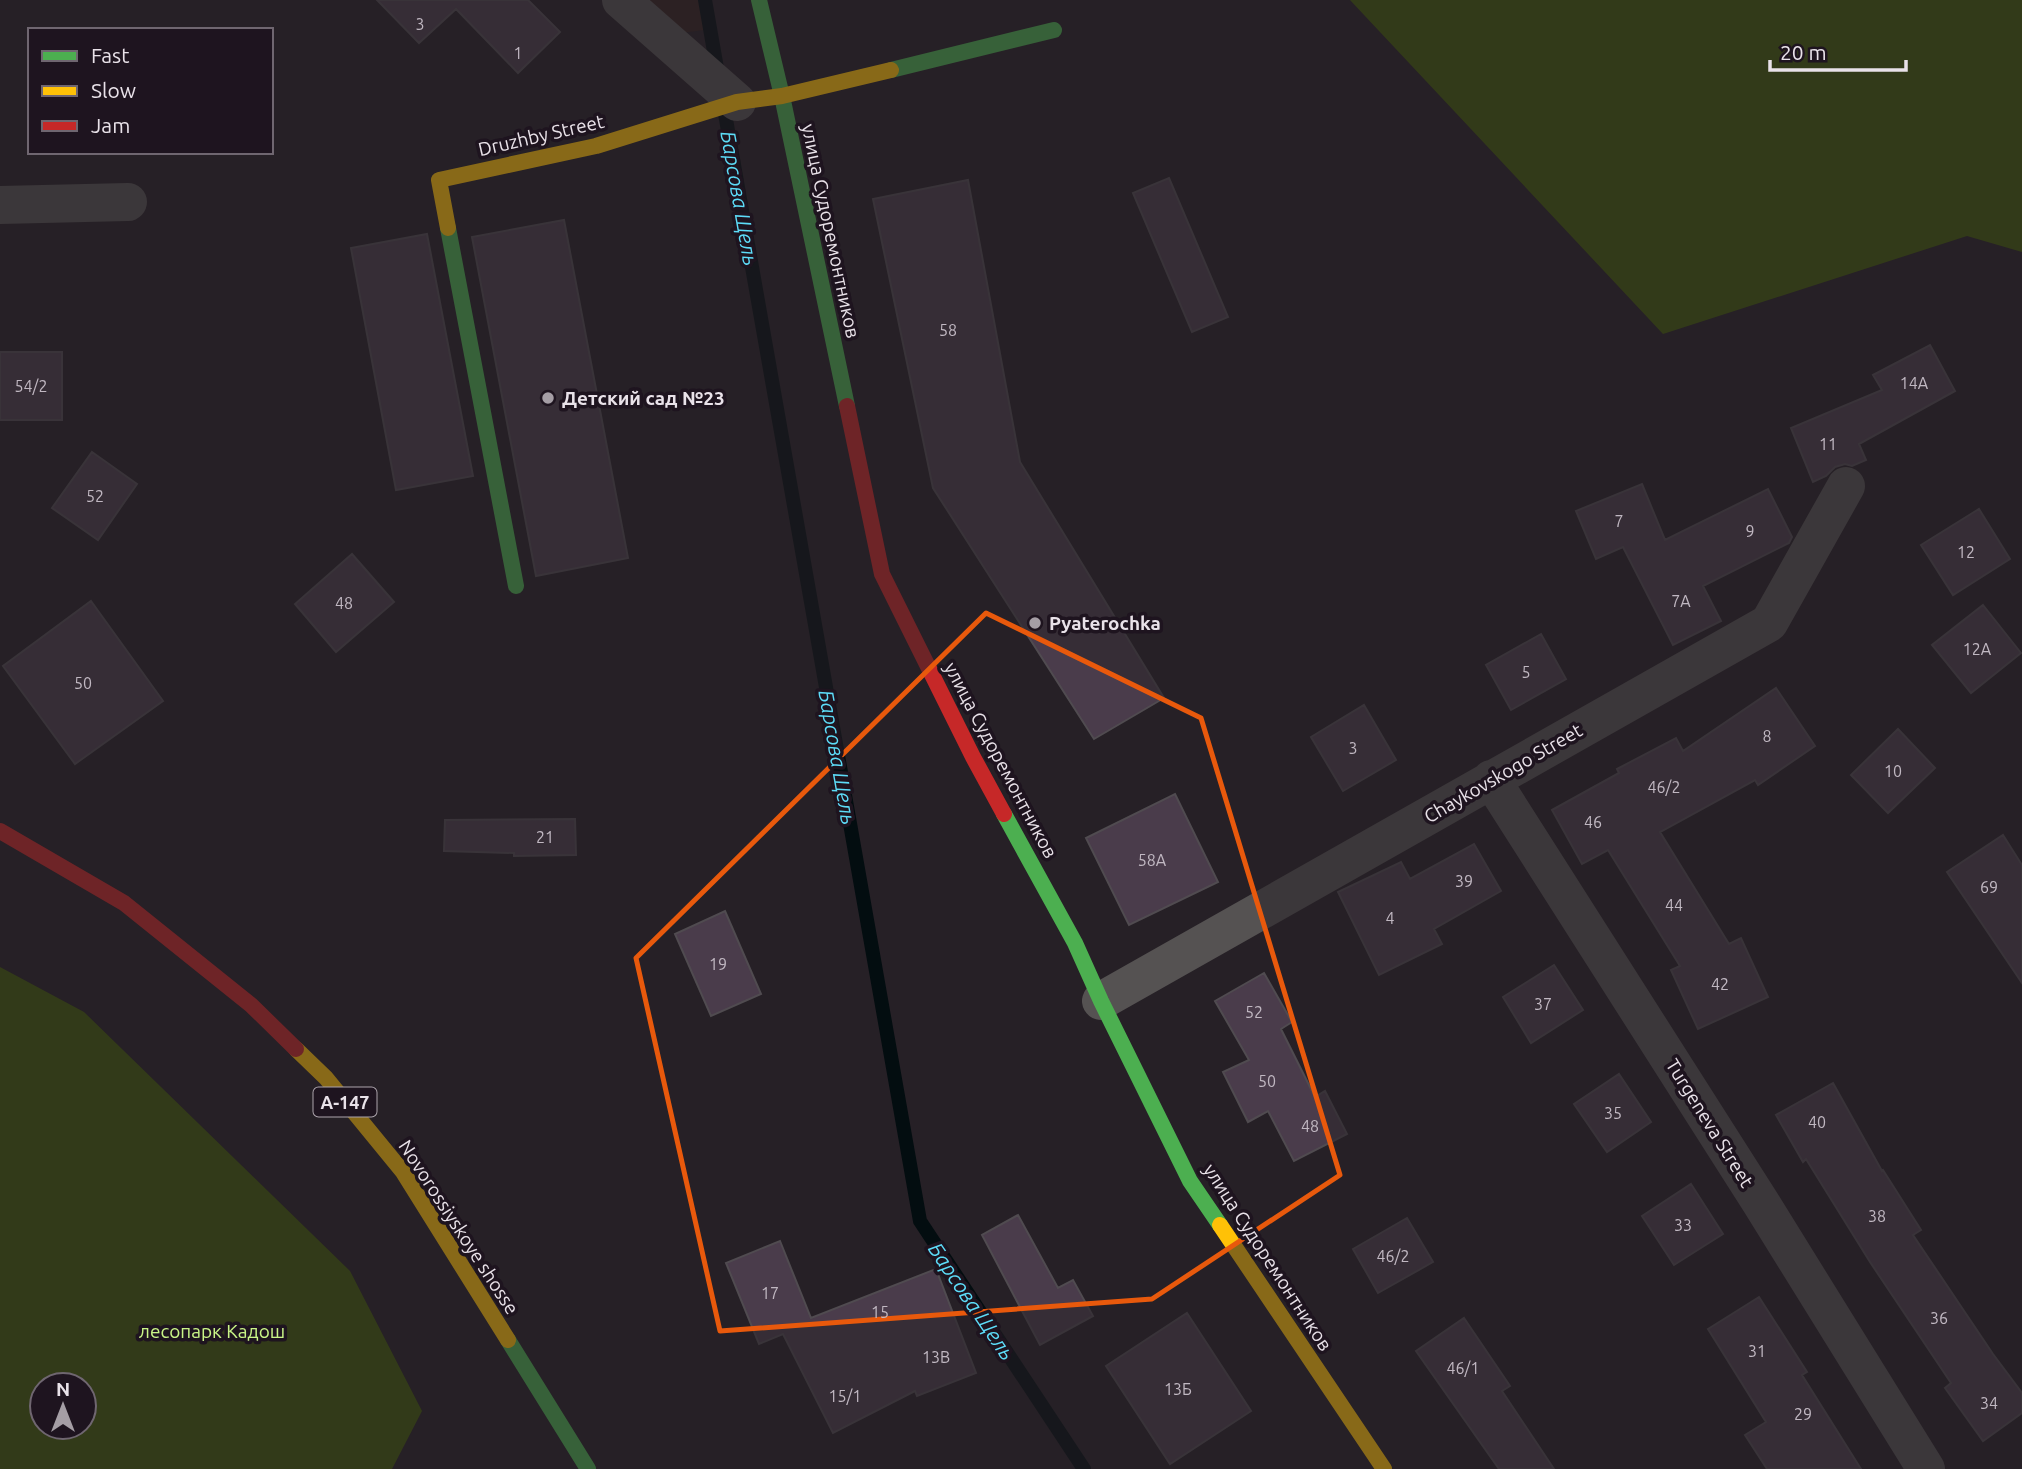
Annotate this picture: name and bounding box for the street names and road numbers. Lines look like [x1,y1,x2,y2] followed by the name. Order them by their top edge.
[476,110,607,160] street label: Druzhby Street
[798,122,864,340] street label: улица Судоремонтников
[940,658,1062,862] street label: улица Судоремонтников
[1420,718,1586,827] street label: Chaykovskogo Street
[1662,1055,1759,1192] street label: Turgeneva Street
[314,1087,376,1116] road number: А-147
[394,1136,524,1318] street label: Novorossiyskoye shosse
[1199,1159,1337,1355] street label: улица Судоремонтников

